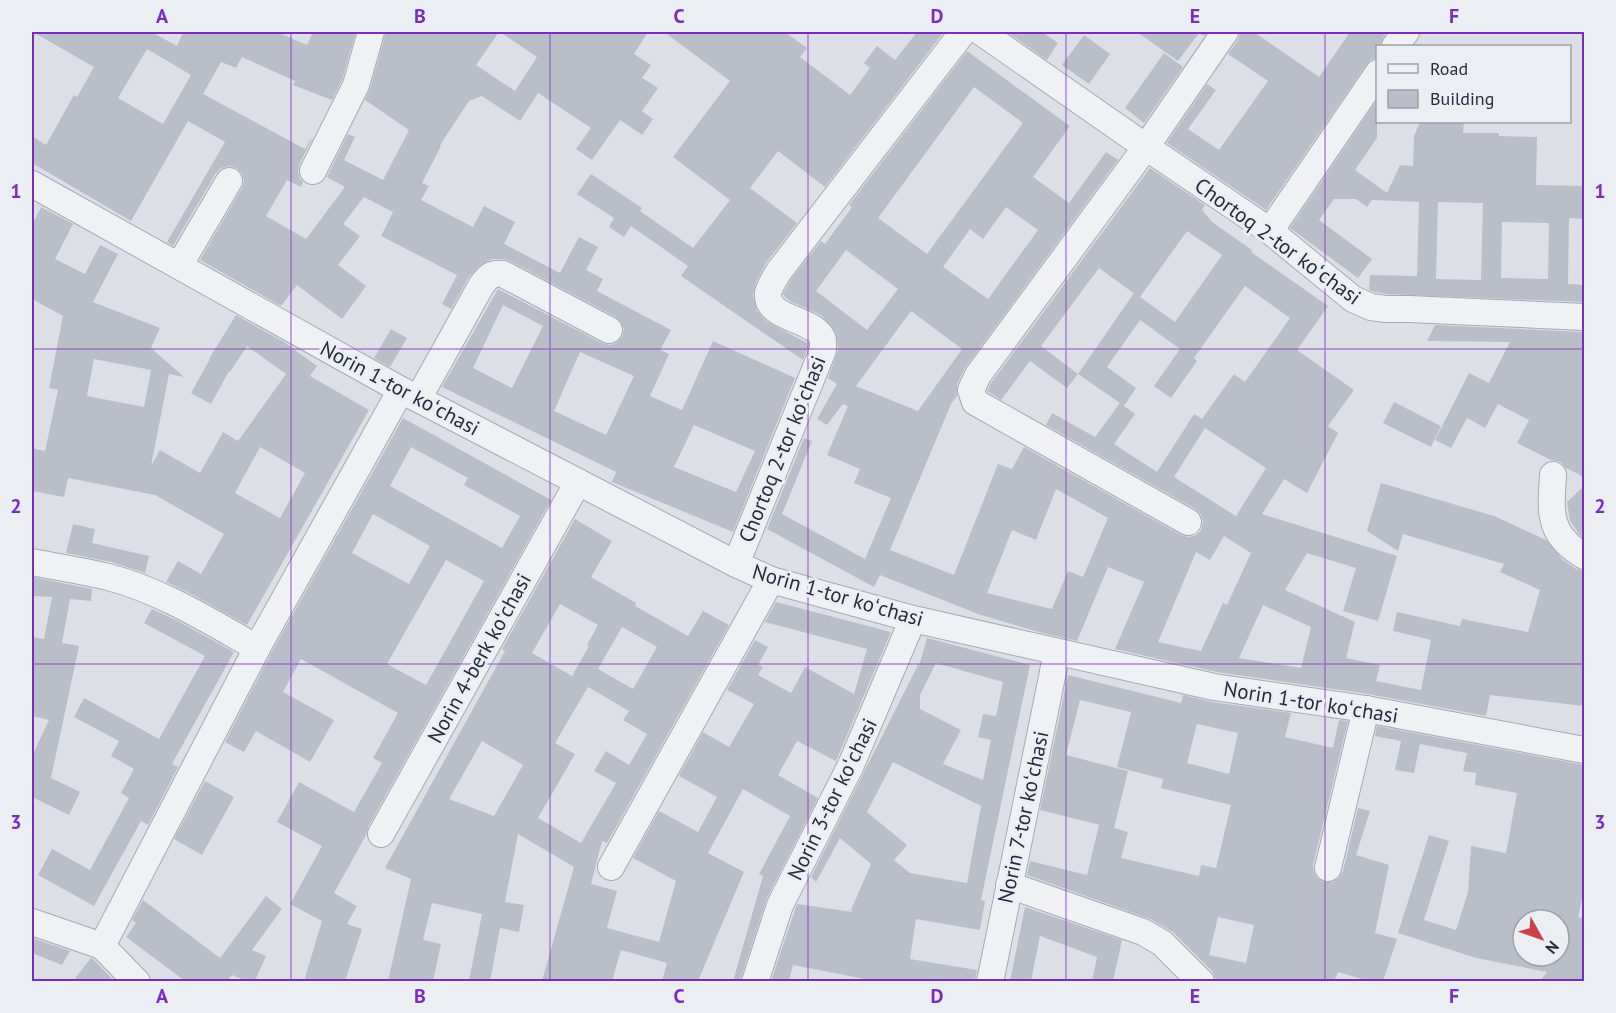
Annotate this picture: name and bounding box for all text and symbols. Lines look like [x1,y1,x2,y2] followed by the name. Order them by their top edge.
[156,3,169,29] text: A
[414,3,426,29] text: B
[673,3,685,29] text: C
[931,3,944,29] text: D
[1190,3,1200,29] text: E
[1449,3,1459,29] text: F
[1376,45,1571,123] legend
[1430,57,1468,80] text: Road
[1430,87,1494,110] text: Building
[1190,172,1366,310] street label: Chortoq 2-tor koʻchasi
[10,178,22,204] text: 1
[1594,178,1606,204] text: 1
[316,335,484,441] street label: Norin 1-tor koʻchasi
[732,352,832,546] street label: Chortoq 2-tor koʻchasi
[10,493,22,519] text: 2
[1594,493,1606,519] text: 2
[749,558,927,632] street label: Norin 1-tor koʻchasi
[421,568,537,748] street label: Norin 4-berk koʻchasi
[1222,675,1400,729] street label: Norin 1-tor koʻchasi
[781,714,883,884] street label: Norin 3-tor koʻchasi
[992,728,1054,906] street label: Norin 7-tor koʻchasi
[10,809,22,835] text: 3
[1594,809,1606,835] text: 3
[1511,908,1571,968] north arrow
[1541,937,1564,958] text: N
[156,983,169,1009] text: A
[414,983,426,1009] text: B
[673,983,685,1009] text: C
[931,983,944,1009] text: D
[1190,983,1200,1009] text: E
[1449,983,1459,1009] text: F

